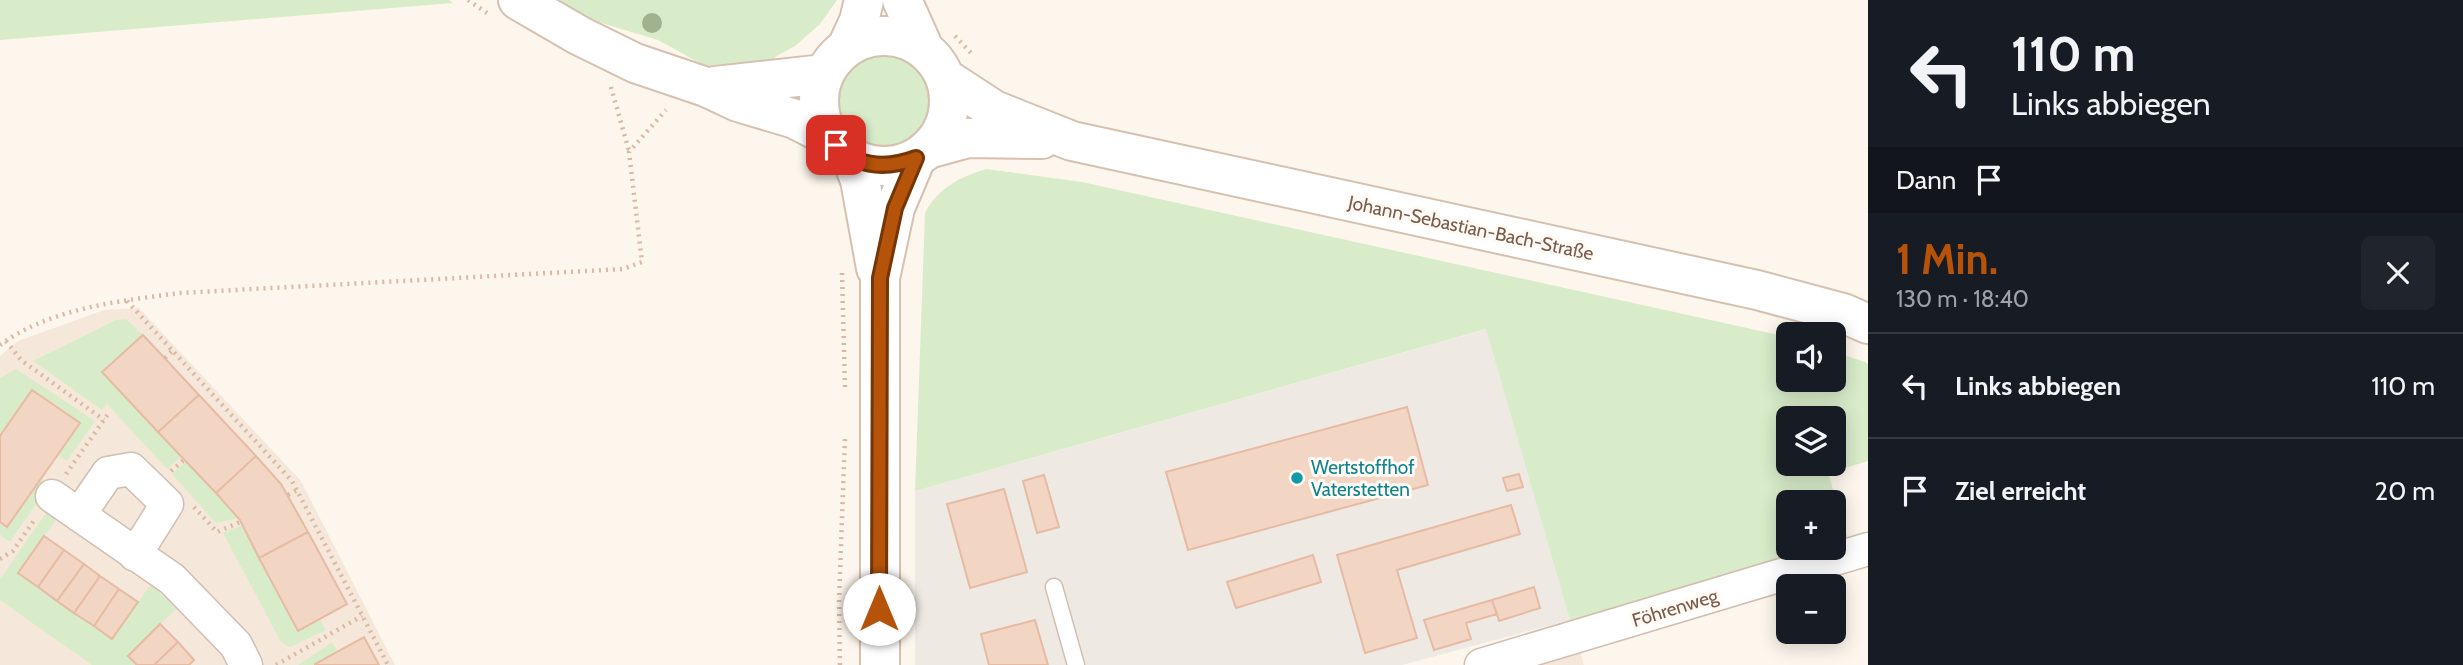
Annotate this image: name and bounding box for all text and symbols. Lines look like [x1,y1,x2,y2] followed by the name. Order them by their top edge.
[2011,24,2135,83] text: 110 m
[1896,28,1987,119] icon: left
[2011,84,2211,123] text: Links abbiegen
[806,115,866,175] pin
[817,126,855,164] icon: arrive
[1970,161,2008,199] icon: arrive
[1896,164,1956,196] text: Dann
[1345,191,1596,265] street label: Johann-Sebastian-Bach-Straße
[1896,233,1998,285] text: 1 Min.
[2361,236,2435,310] button: close
[1896,285,2029,313] text: 130 m · 18:40
[1776,322,1846,644] map controls
[1776,322,1846,392] button: sound
[1896,367,1934,405] icon: left
[1955,370,2121,402] text: Links abbiegen
[2371,370,2435,402] text: 110 m
[1776,406,1846,476] button: layers
[1311,456,1415,501] place label: Wertstoffhof Vaterstetten
[1289,470,1305,486] marker: Wertstoffhof Vaterstetten
[1896,472,1934,510] icon: arrive
[1955,475,2086,507] text: Ziel erreicht
[2375,475,2435,507] text: 20 m
[1776,490,1846,560] button: +
[842,572,916,646] position arrow
[1776,574,1846,644] button: −
[1629,584,1721,632] street label: Föhrenweg

